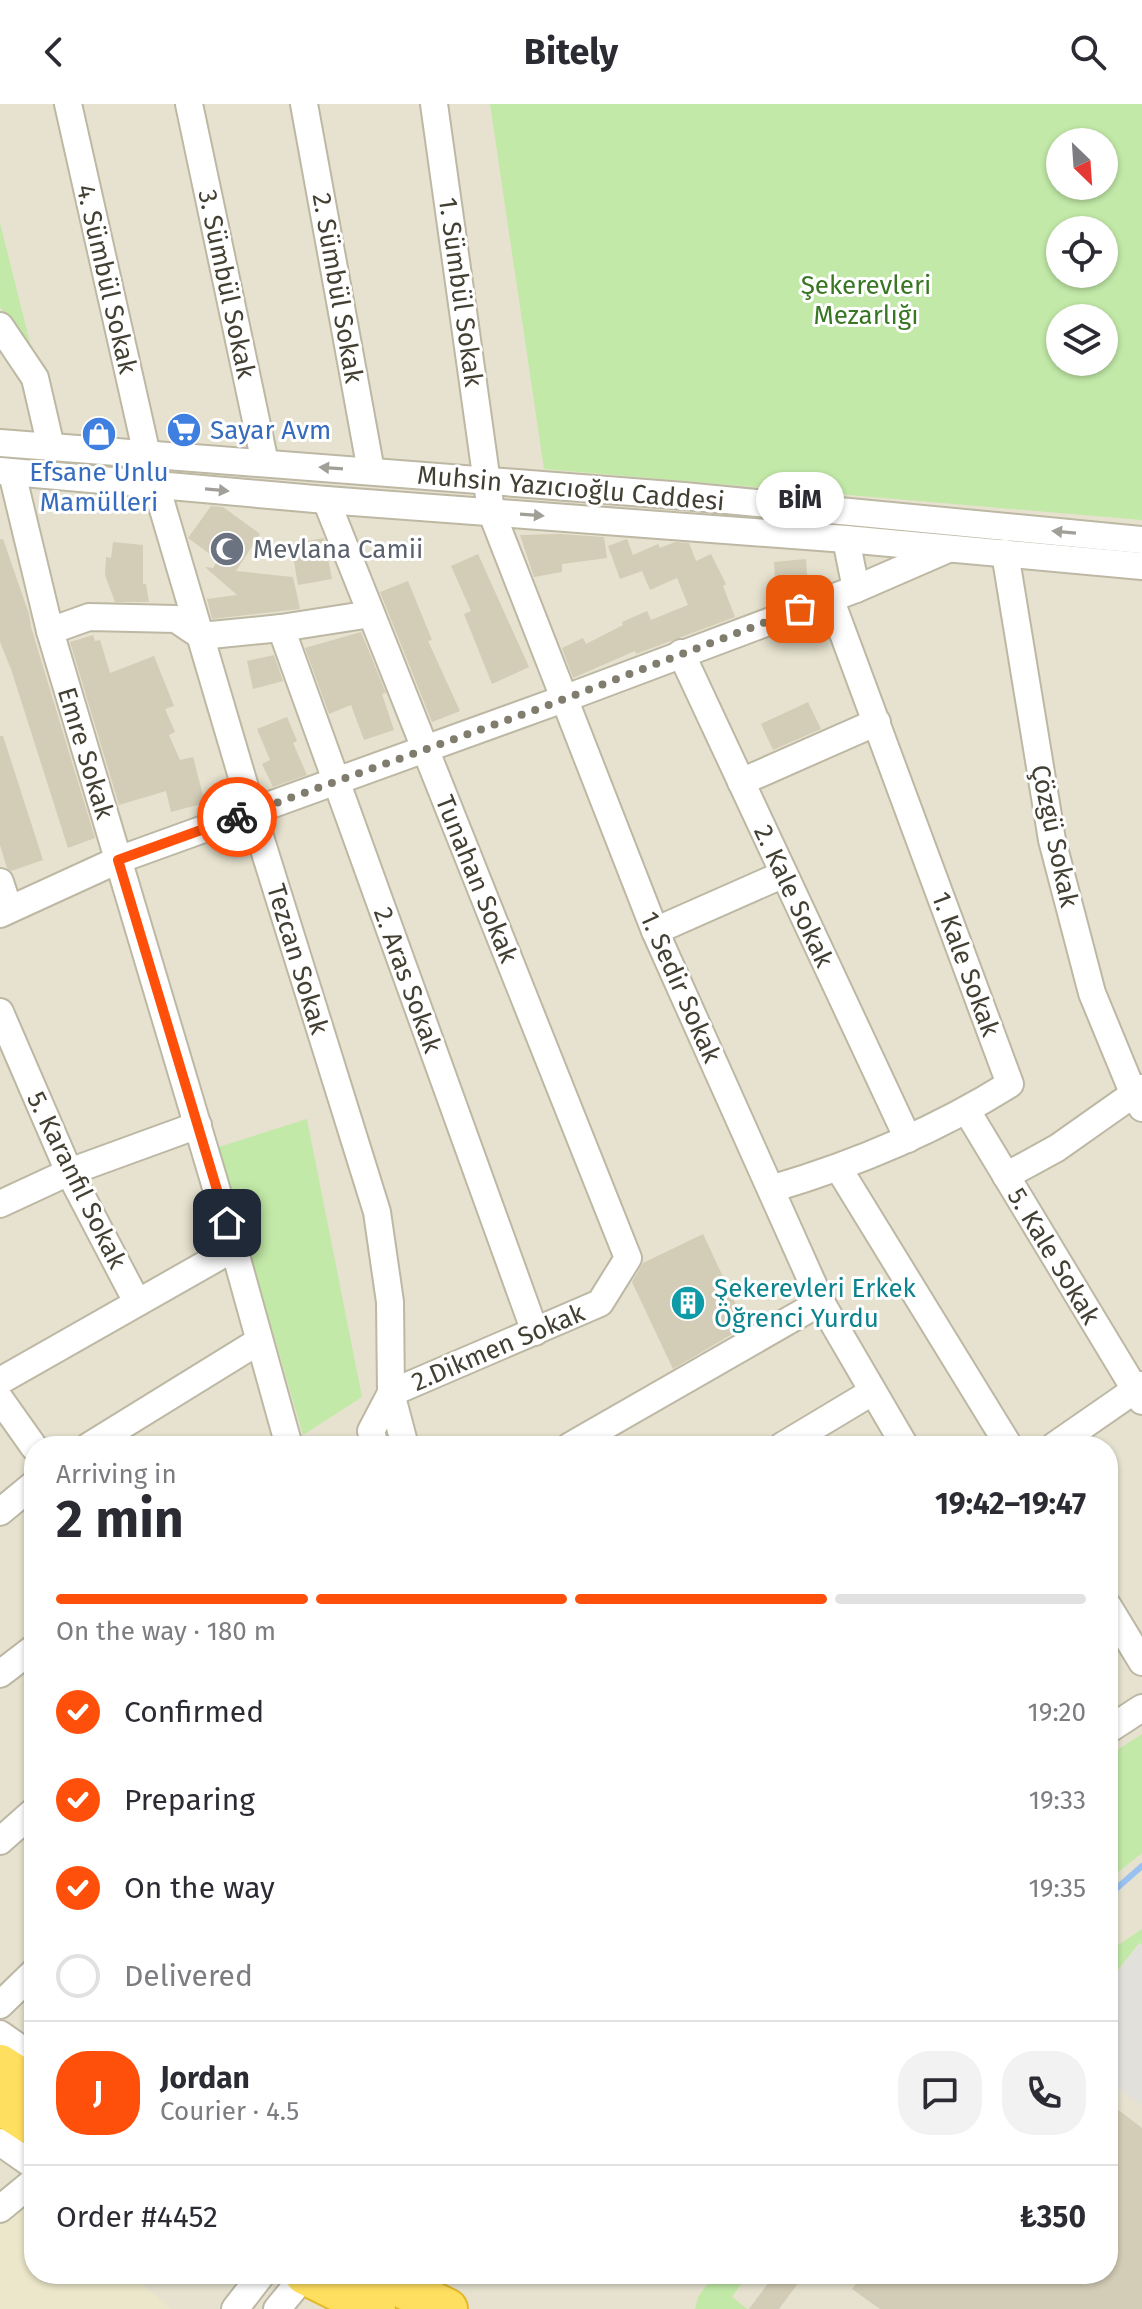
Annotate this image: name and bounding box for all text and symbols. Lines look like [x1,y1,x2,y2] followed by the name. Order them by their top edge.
[32,30,76,74] icon: back
[524,30,618,74] text: Bitely
[1066,30,1110,74] icon: search
[1046,128,1118,200] north arrow
[1046,128,1118,376] map controls
[70,181,144,377] street label: 4. Sümbül Sokak
[191,187,262,382] street label: 3. Sümbül Sokak
[306,191,370,386] street label: 2. Sümbül Sokak
[432,195,489,389] street label: 1. Sümbül Sokak
[1046,216,1118,288] button: locate
[801,270,931,331] park label: Şekerevleri Mezarlığı
[1046,304,1118,376] button: layers
[165,411,203,449] supermarket icon: Sayar Avm
[80,415,118,453] shop icon: Efsane Unlu Mamülleri
[210,415,331,446] place label: Sayar Avm
[29,457,169,518] place label: Efsane Unlu Mamülleri
[416,460,726,517] street label: Muhsin Yazıcıoğlu Caddesi
[318,461,343,474] one-way arrow
[756,473,844,529] callout: BİM
[205,484,230,497] one-way arrow
[778,484,822,515] text: BİM
[520,508,545,521] one-way arrow
[1051,526,1076,539] one-way arrow
[208,530,246,568] mosque icon: Mevlana Camii
[253,534,423,565] place label: Mevlana Camii
[766,575,834,643] pin
[778,587,822,631] icon: bag
[51,684,120,823] street label: Emre Sokak
[1024,762,1085,911] street label: Çözgü Sokak
[197,777,277,857] courier
[429,791,525,968] street label: Tunahan Sokak
[215,795,259,839] icon: bike
[747,820,840,973] street label: 2. Kale Sokak
[260,880,335,1039] street label: Tezcan Sokak
[925,888,1006,1041] street label: 1. Kale Sokak
[367,903,448,1058] street label: 2. Aras Sokak
[633,907,728,1068] street label: 1. Sedir Sokak
[20,1087,133,1274] street label: 5. Karanfil Sokak
[1001,1183,1107,1331] street label: 5. Kale Sokak
[193,1189,261,1257] pin
[205,1201,249,1245] icon: home
[714,1273,917,1334] place label: Şekerevleri Erkek Öğrenci Yurdu
[669,1284,707,1322] building icon: Şekerevleri Erkek Öğrenci Yurdu
[407,1297,590,1398] street label: 2.Dikmen Sokak
[56,1459,177,1490] text: Arriving in
[935,1486,1086,1522] text: 19:42–19:47
[56,1488,184,1551] text: 2 min
[56,1616,276,1647] text: On the way · 180 m
[56,1690,100,1734] icon: check
[124,1694,264,1730] text: Confirmed
[1027,1697,1086,1728] text: 19:20
[56,1778,100,1822] icon: check
[124,1782,255,1818] text: Preparing
[1029,1785,1086,1816] text: 19:33
[56,1866,100,1910] icon: check
[124,1870,275,1906] text: On the way
[1029,1873,1086,1904] text: 19:35
[124,1958,253,1994] text: Delivered
[898,2051,982,2135] button: chat
[1002,2051,1086,2135] button: phone
[160,2060,250,2096] text: Jordan
[93,2075,103,2111] text: J
[160,2096,299,2127] text: Courier · 4.5
[56,2199,218,2235] text: Order #4452
[1020,2199,1086,2235] text: ₺350

